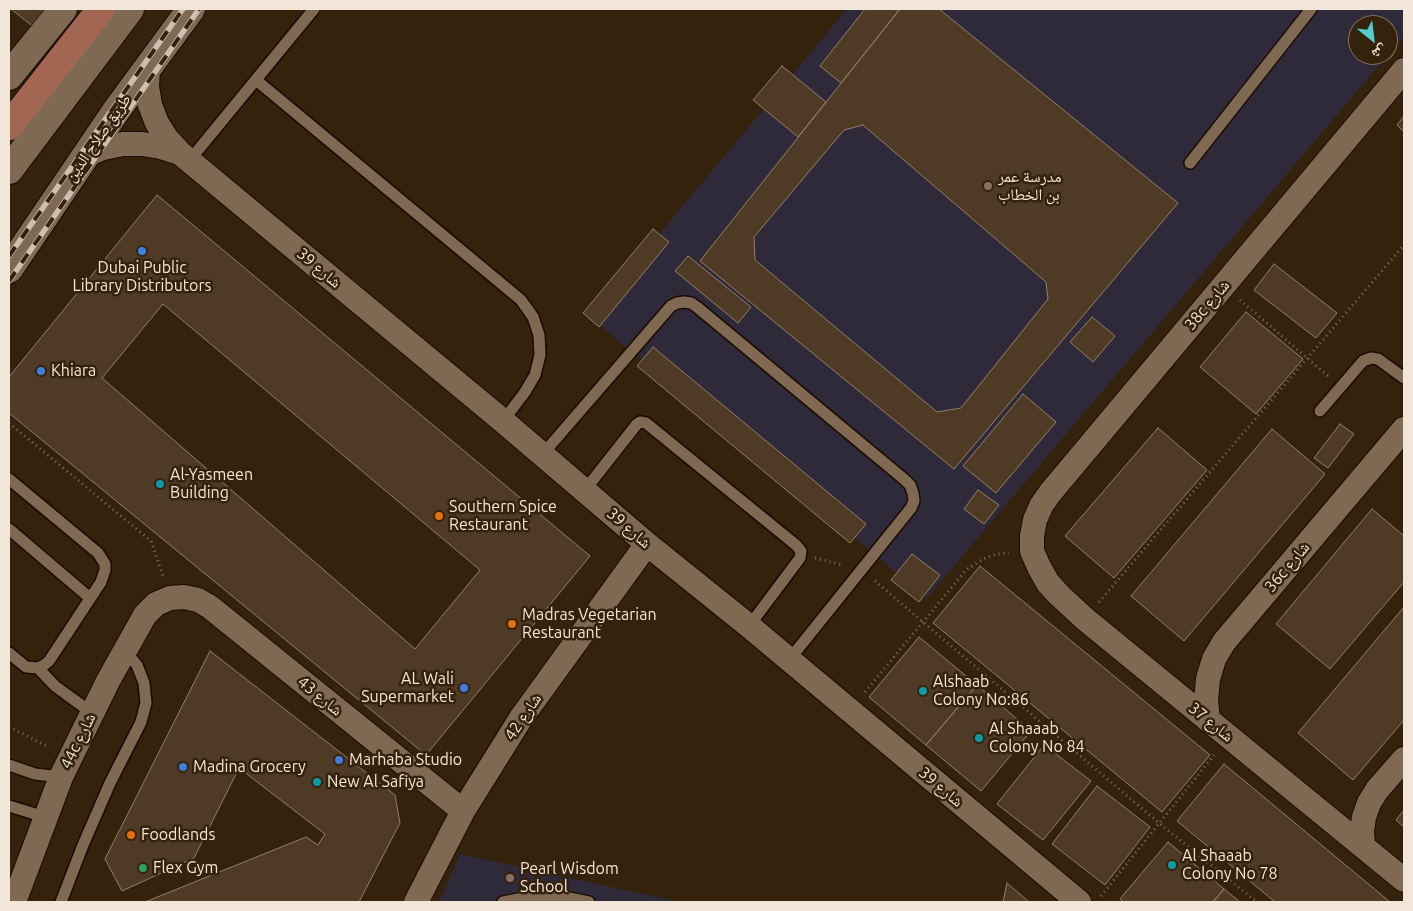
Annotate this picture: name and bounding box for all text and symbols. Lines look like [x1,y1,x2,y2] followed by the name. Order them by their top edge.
[1348,15,1398,65] north arrow
[1369,42,1390,63] text: ش
[61,91,135,185] street label: طريق صلاح الدين
[998,167,1062,205] place label: مدرسة عمر بن الخطاب
[982,180,994,192] marker: مدرسة عمر بن الخطاب
[293,244,345,292] street label: شارع 39
[136,245,148,257] marker: Dubai Public Library Distributors
[73,258,211,296] place label: Dubai Public Library Distributors
[1181,276,1233,334] street label: 38c شارع
[51,361,96,381] place label: Khiara
[35,365,47,377] marker: Khiara
[170,465,253,503] place label: Al-Yasmeen Building
[154,478,166,490] marker: Al-Yasmeen Building
[449,497,557,535] place label: Southern Spice Restaurant
[603,504,655,552] street label: شارع 39
[433,510,445,522] marker: Southern Spice Restaurant
[1261,538,1313,596] street label: 36c شارع
[522,605,657,643] place label: Madras Vegetarian Restaurant
[506,618,518,630] marker: Madras Vegetarian Restaurant
[361,669,454,707] place label: AL Wali Supermarket
[294,672,346,720] street label: شارع 43
[933,672,1029,710] place label: Alshaab Colony No:86
[458,682,470,694] marker: AL Wali Supermarket
[917,685,929,697] marker: Alshaab Colony No:86
[500,690,546,744] street label: شارع 42
[1185,698,1237,746] street label: شارع 37
[56,710,100,772] street label: 44c شارع
[989,719,1085,757] place label: Al Shaaab Colony No 84
[973,732,985,744] marker: Al Shaaab Colony No 84
[349,750,462,770] place label: Marhaba Studio
[333,754,345,766] marker: Marhaba Studio
[193,757,306,777] place label: Madina Grocery
[177,761,189,773] marker: Madina Grocery
[915,763,967,811] street label: شارع 39
[327,772,424,792] place label: New Al Safiya
[311,776,323,788] marker: New Al Safiya
[141,825,215,845] place label: Foodlands
[125,829,137,841] marker: Foodlands
[1182,846,1278,884] place label: Al Shaaab Colony No 78
[153,858,218,878] place label: Flex Gym
[520,859,619,897] place label: Pearl Wisdom School
[1166,859,1178,871] marker: Al Shaaab Colony No 78
[137,862,149,874] marker: Flex Gym
[504,872,516,884] marker: Pearl Wisdom School

